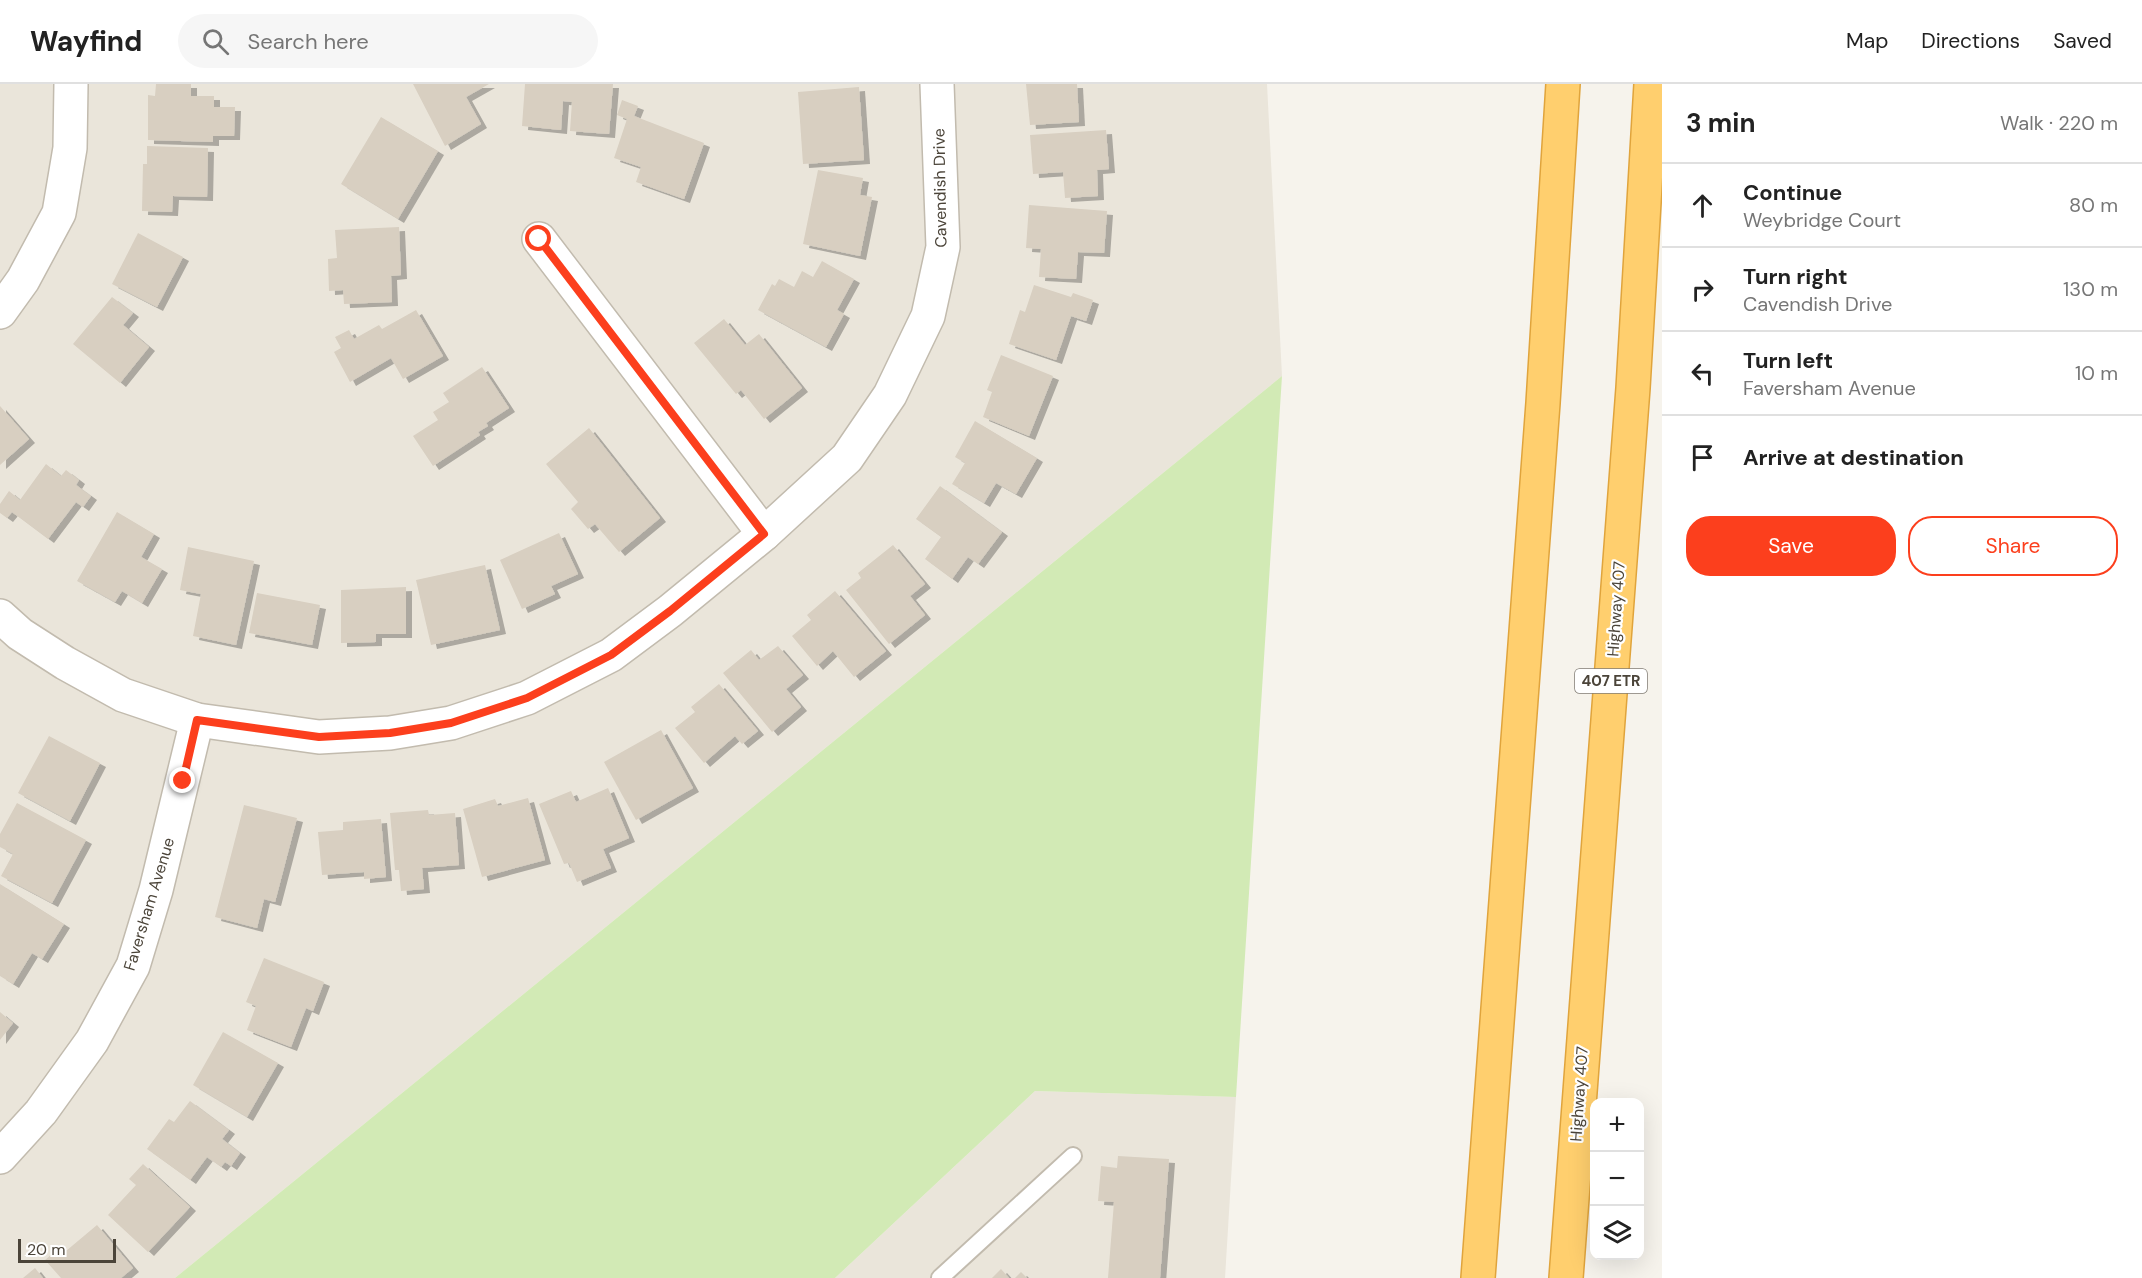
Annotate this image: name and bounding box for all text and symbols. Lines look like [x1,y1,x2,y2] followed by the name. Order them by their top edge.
[178,14,598,68] search box
[30,23,142,60] text: Wayfind
[199,25,232,58] icon: search
[247,27,369,56] text: Search here
[1846,27,1888,55] text: Map
[1921,27,2020,55] text: Directions
[2053,27,2112,55] text: Saved
[1686,106,1755,140] text: 3 min
[2000,110,2118,136] text: Walk · 220 m
[928,128,952,248] street label: Cavendish Drive
[1743,178,1842,207] text: Continue
[1686,189,1719,222] icon: ahead
[2069,192,2118,218] text: 80 m
[1743,207,1901,233] text: Weybridge Court
[525,225,551,251] route start
[1743,262,1848,291] text: Turn right
[1686,273,1719,306] icon: right
[2063,276,2118,302] text: 130 m
[1743,291,1892,317] text: Cavendish Drive
[1743,346,1833,375] text: Turn left
[1686,357,1719,390] icon: left
[2075,360,2118,386] text: 10 m
[1743,375,1916,401] text: Faversham Avenue
[1686,441,1719,474] icon: arrive
[1743,443,1964,472] text: Arrive at destination
[1686,516,1896,576] button: Save
[1908,516,2118,576] button: Share
[1602,561,1630,657] street label: Highway 407
[1575,669,1647,693] road number: 407 ETR
[169,767,195,793] route end
[119,835,179,973] street label: Faversham Avenue
[1565,1046,1593,1142] street label: Highway 407
[1590,1098,1644,1260] map controls
[1590,1098,1644,1152] button: +
[1590,1152,1644,1206] button: −
[1590,1206,1644,1260] button: layers
[18,1236,116,1264] scale bar
[27,1239,66,1260] text: 20 m

